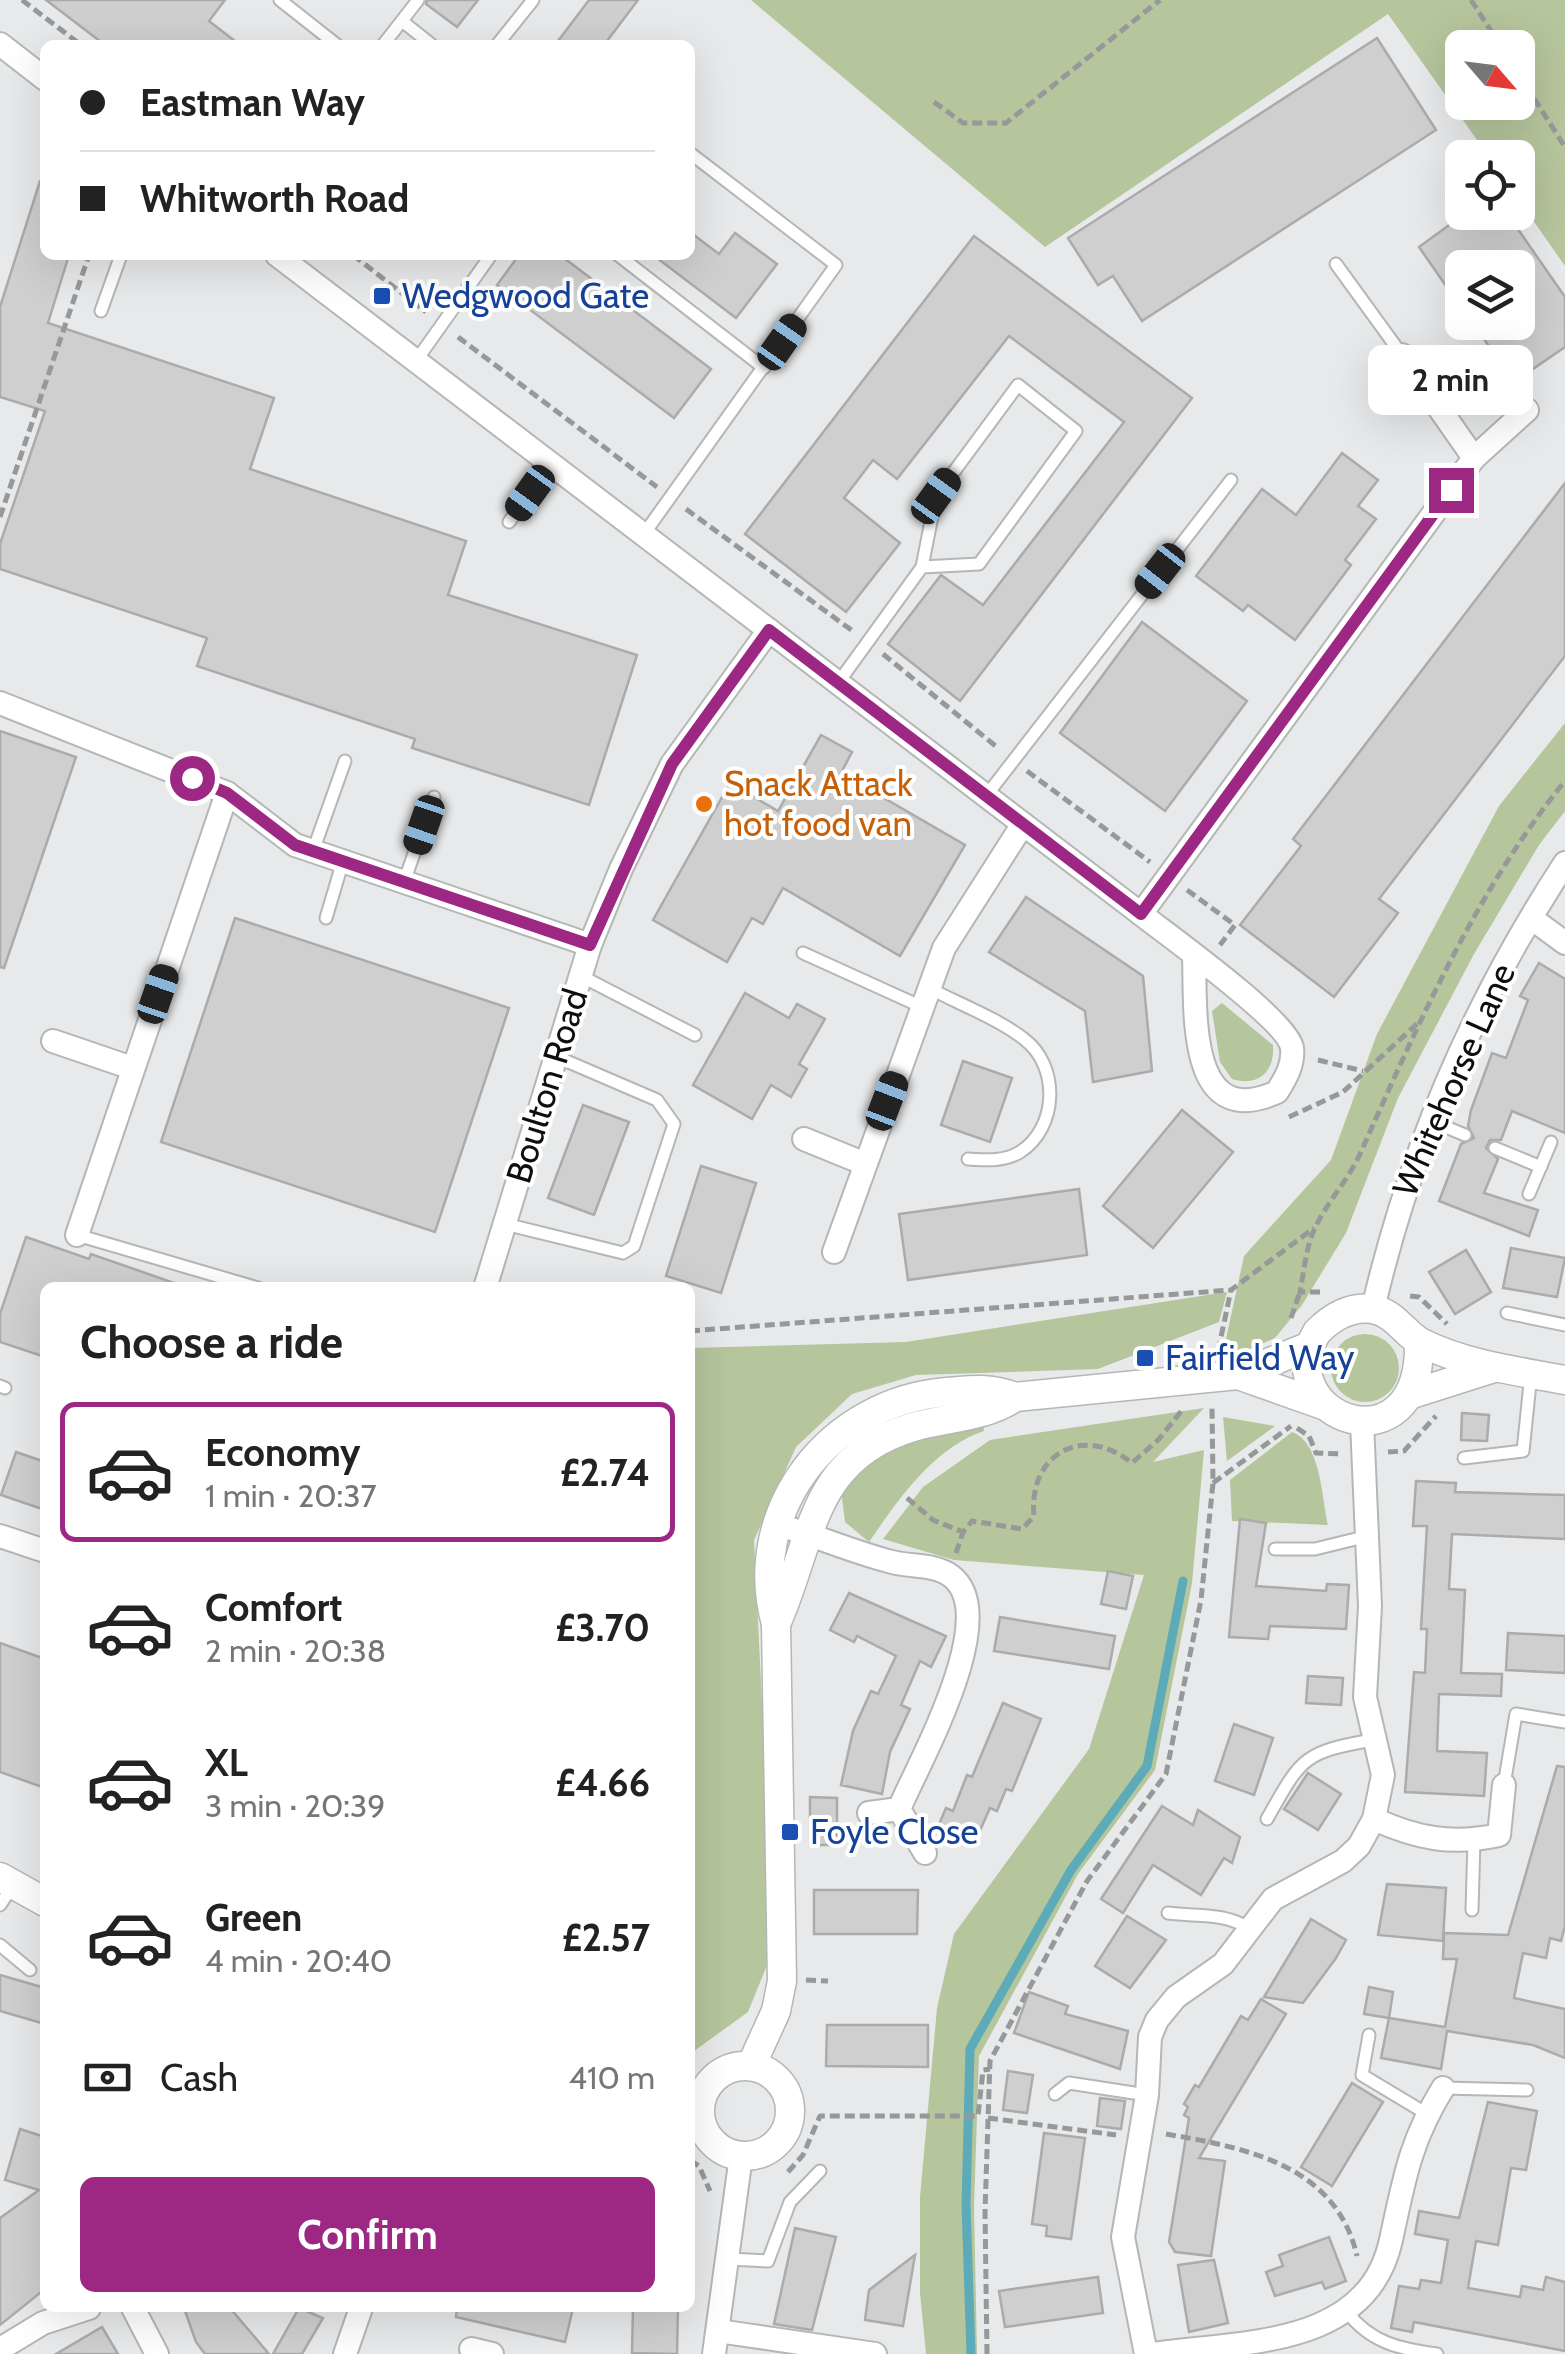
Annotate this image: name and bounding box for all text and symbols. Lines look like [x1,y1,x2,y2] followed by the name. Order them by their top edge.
[1445,30,1535,120] north arrow
[1445,30,1535,340] map controls
[140,79,365,126] text: Eastman Way
[1445,140,1535,230] button: locate
[140,175,409,222] text: Whitworth Road
[1445,250,1535,340] button: layers
[402,274,649,317] place label: Wedgwood Gate
[371,285,393,307] marker: Wedgwood Gate
[753,309,811,375] car
[1368,345,1534,415] callout: 2 min
[1412,360,1489,399] text: 2 min
[500,460,560,526] car
[906,463,966,529] car
[1429,468,1474,513] route end
[1130,538,1190,604] car
[170,756,215,801] route start
[724,762,913,845] place label: Snack Attack hot food van
[400,792,448,858] car
[693,793,715,815] marker: Snack Attack hot food van
[1383,957,1524,1203] street label: Whitehorse Lane
[134,961,182,1027] car
[497,984,596,1188] street label: Boulton Road
[862,1068,912,1134] car
[80,1315,343,1369] text: Choose a ride
[1165,1336,1355,1379] place label: Fairfield Way
[1134,1347,1156,1369] marker: Fairfield Way
[85,1427,175,1517] icon: car
[205,1429,360,1476] text: Economy
[560,1449,650,1496] text: £2.74
[205,1476,377,1515] text: 1 min · 20:37
[85,1582,175,1672] icon: car
[205,1584,342,1631] text: Comfort
[555,1604,650,1651] text: £3.70
[205,1631,386,1670] text: 2 min · 20:38
[85,1737,175,1827] icon: car
[205,1739,248,1786] text: XL
[555,1759,650,1806] text: £4.66
[205,1786,386,1825] text: 3 min · 20:39
[810,1810,979,1853] place label: Foyle Close
[779,1821,801,1843] marker: Foyle Close
[85,1892,175,1982] icon: car
[205,1894,302,1941] text: Green
[562,1914,650,1961] text: £2.57
[205,1941,392,1980] text: 4 min · 20:40
[80,2050,135,2105] icon: cash
[160,2054,238,2101] text: Cash
[568,2058,655,2097] text: 410 m
[80,2177,655,2292] button: Confirm

